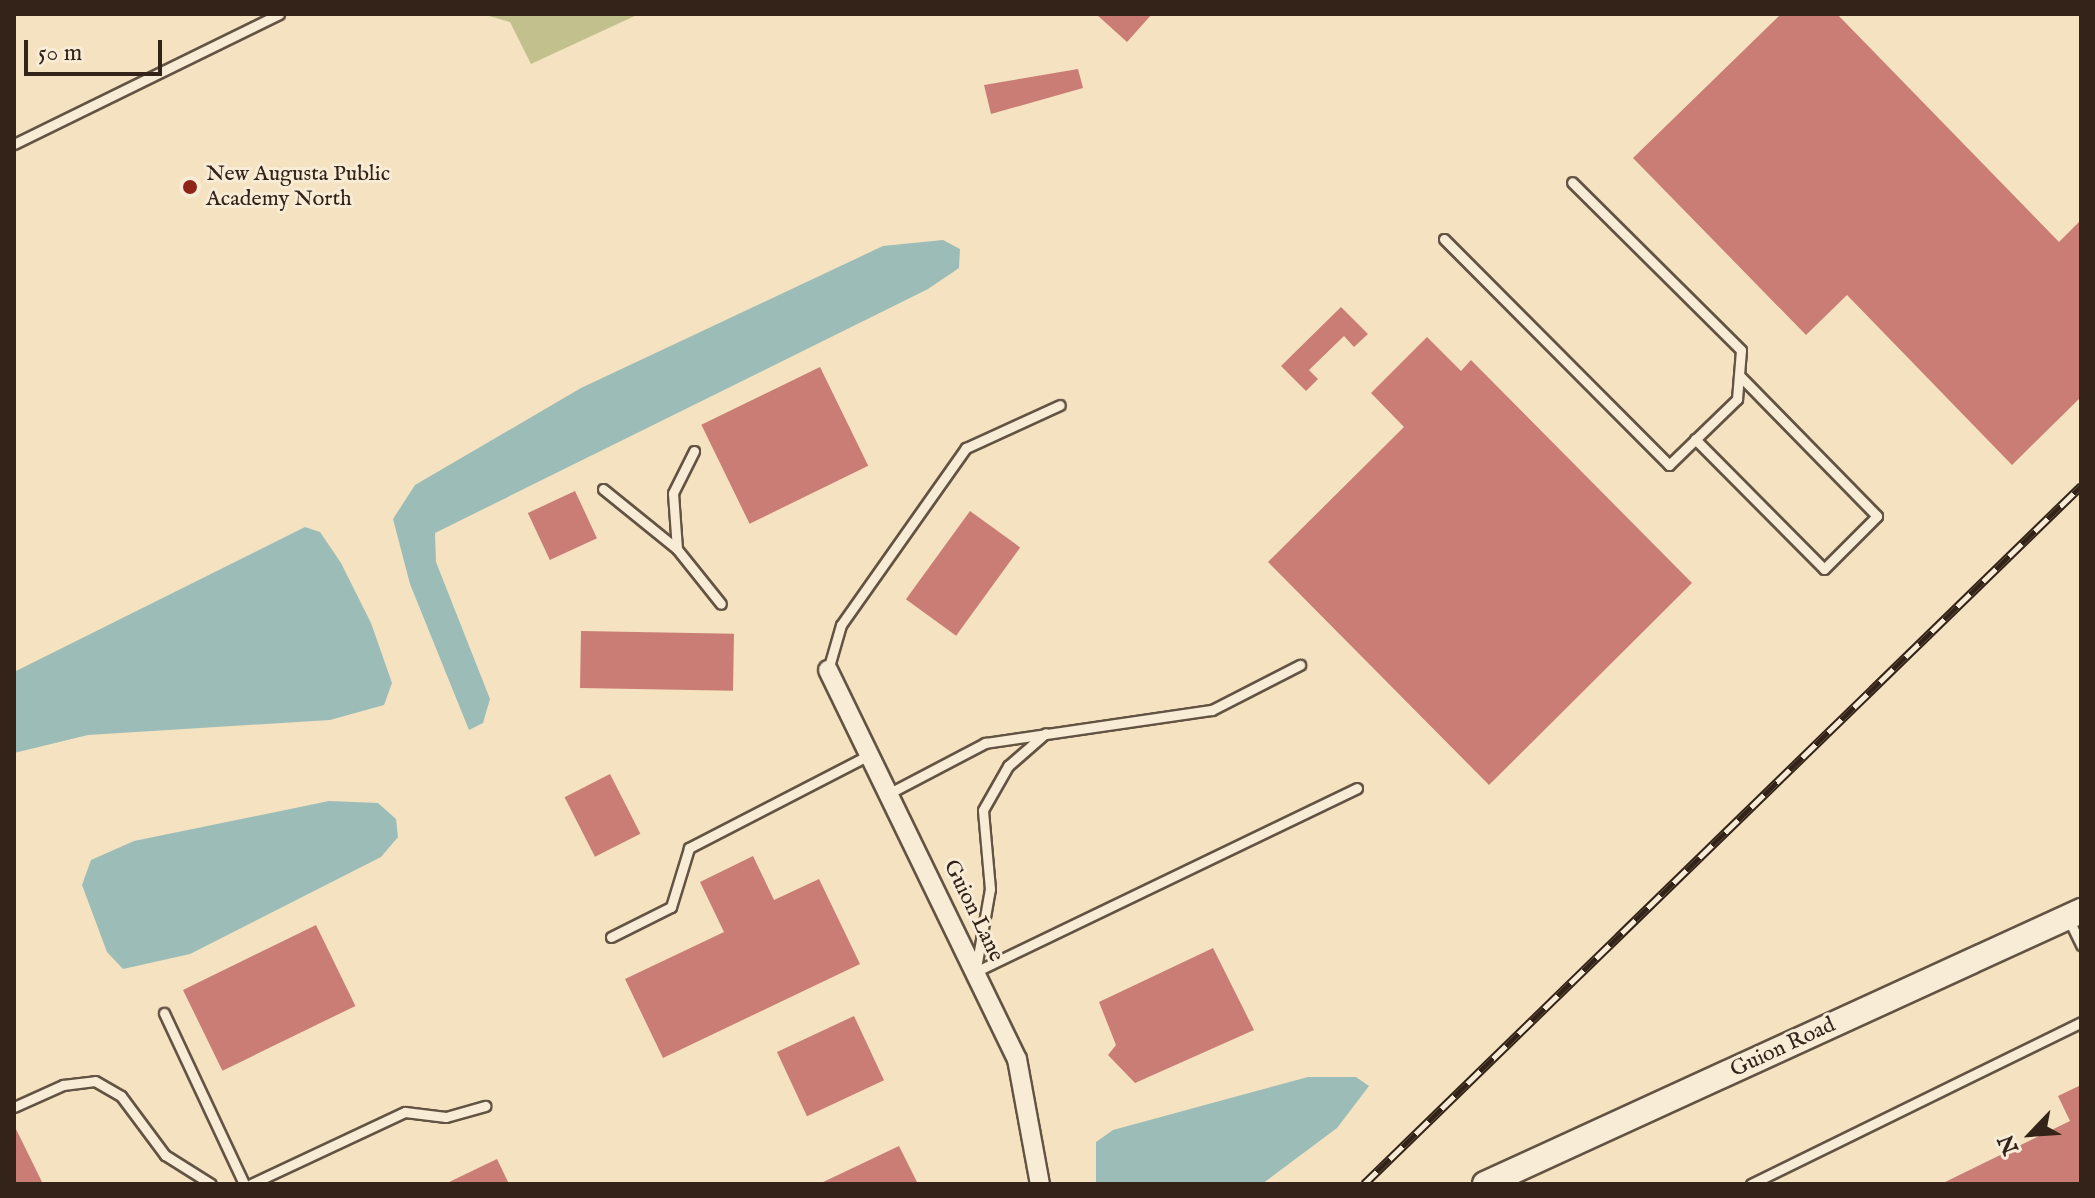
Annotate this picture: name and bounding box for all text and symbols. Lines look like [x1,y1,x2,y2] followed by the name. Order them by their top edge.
[28,24,166,74] scale bar
[38,38,82,69] text: 50 m
[206,161,390,212] place label: New Augusta Public Academy North
[181,178,199,196] marker: New Augusta Public Academy North
[937,856,1009,966] street label: Guion Lane
[1726,1012,1840,1084] street label: Guion Road
[1991,1094,2071,1174] north arrow
[1993,1130,2026,1159] text: N

